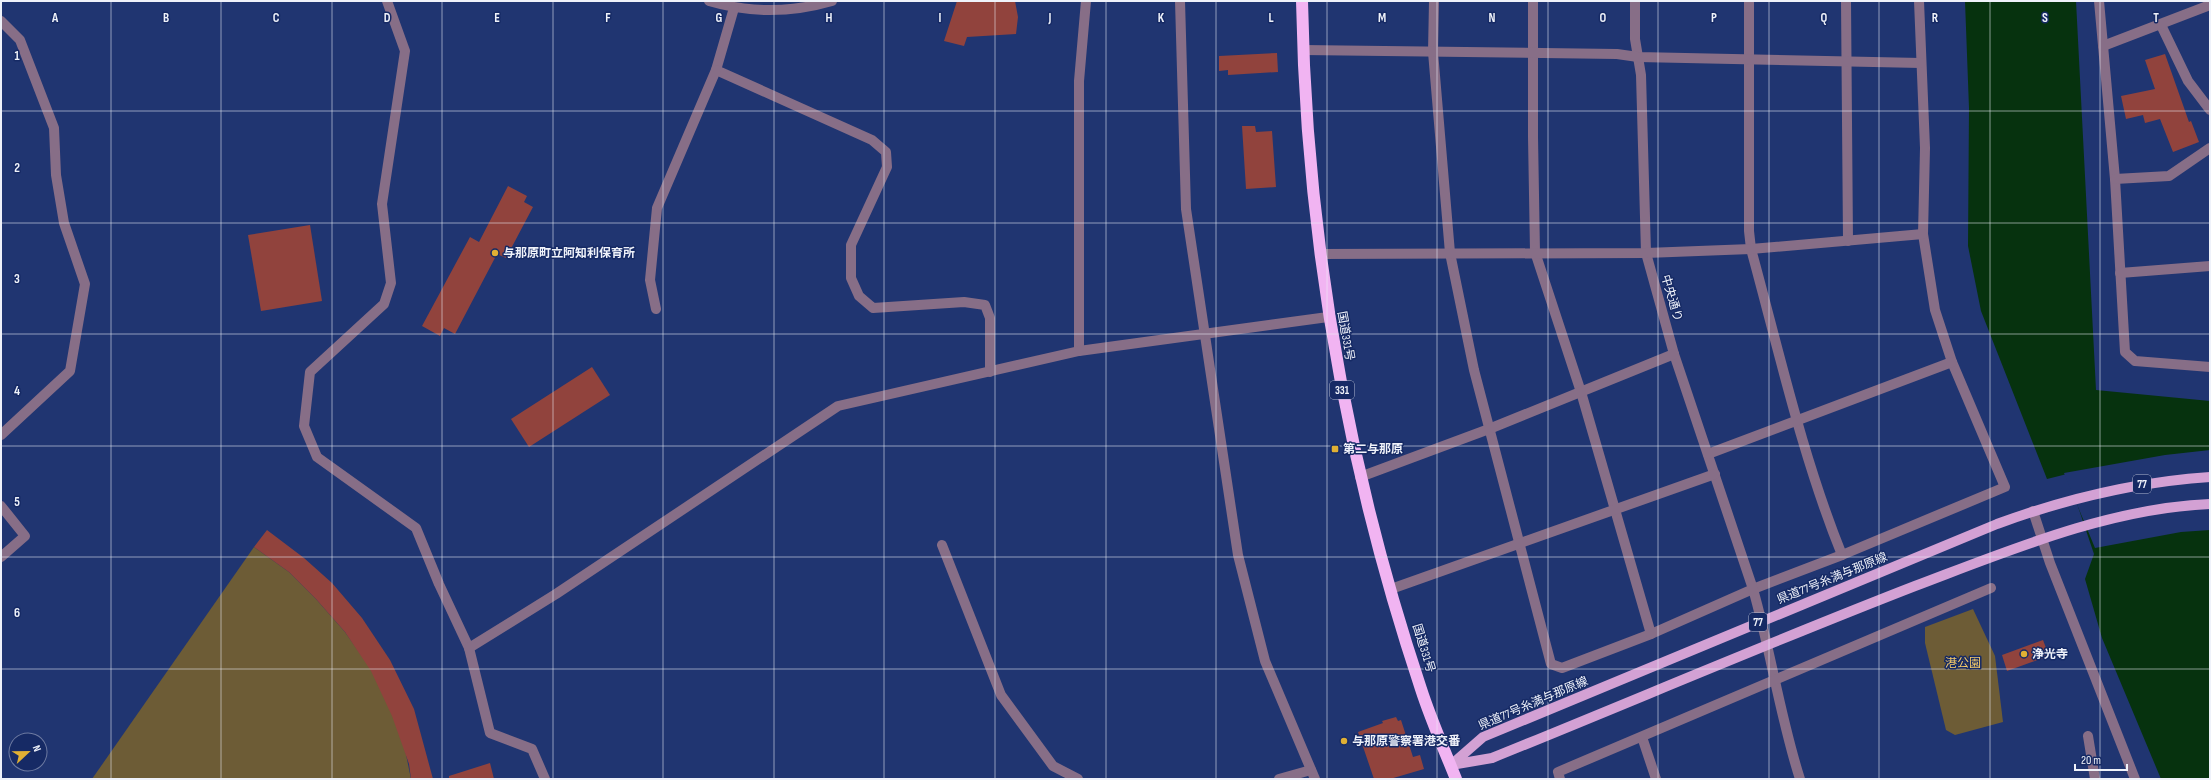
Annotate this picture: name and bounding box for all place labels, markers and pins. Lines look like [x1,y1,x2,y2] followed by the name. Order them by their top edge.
[503,246,635,261] place label: 与那原町立阿知利保育所
[490,248,500,258] marker: 与那原町立阿知利保育所
[1343,442,1403,457] place label: 第二与那原
[1330,444,1340,454] marker: 第二与那原
[2032,647,2068,662] place label: 浄光寺
[2019,649,2029,659] marker: 浄光寺
[1352,734,1461,749] place label: 与那原警察署港交番
[1339,736,1349,746] marker: 与那原警察署港交番

